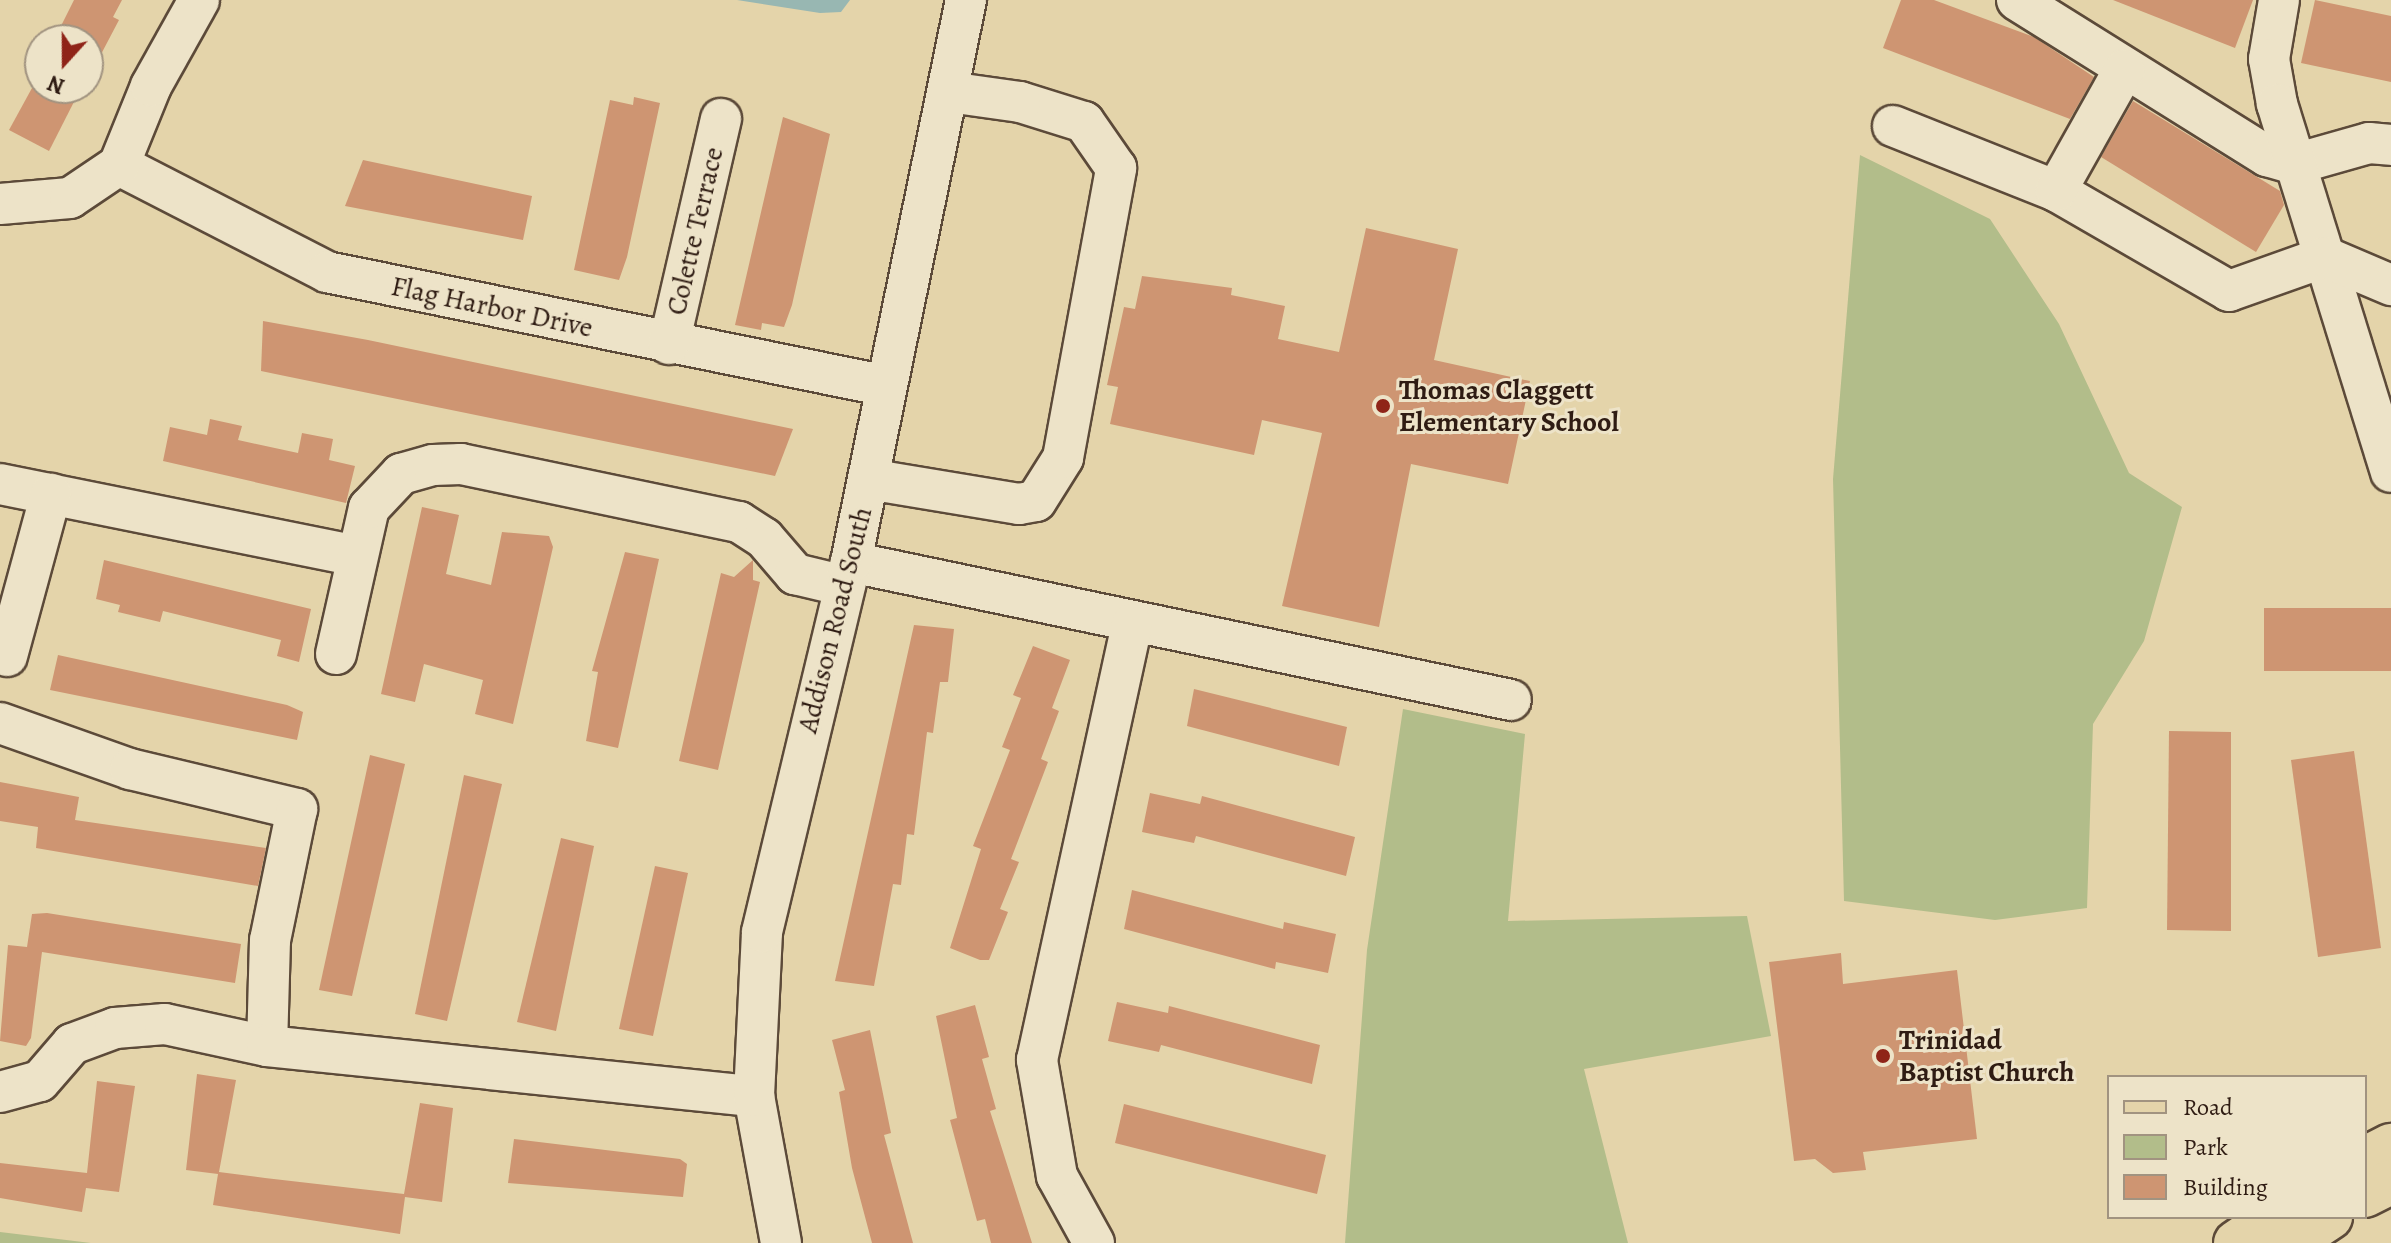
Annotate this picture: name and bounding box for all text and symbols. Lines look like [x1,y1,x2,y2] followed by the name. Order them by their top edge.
[24,24,104,104] north arrow
[43,68,69,101] text: N
[659,144,731,318] street label: Colette Terrace
[388,269,596,345] street label: Flag Harbor Drive
[1399,373,1619,439] place label: Thomas Claggett Elementary School
[1374,397,1392,415] marker: Thomas Claggett Elementary School
[791,504,879,736] street label: Addison Road South
[1899,1023,2074,1089] place label: Trinidad Baptist Church
[1874,1047,1892,1065] marker: Trinidad Baptist Church
[2107,1075,2367,1219] legend
[2183,1091,2233,1123] text: Road
[2183,1131,2228,1163] text: Park
[2183,1171,2268,1203] text: Building

